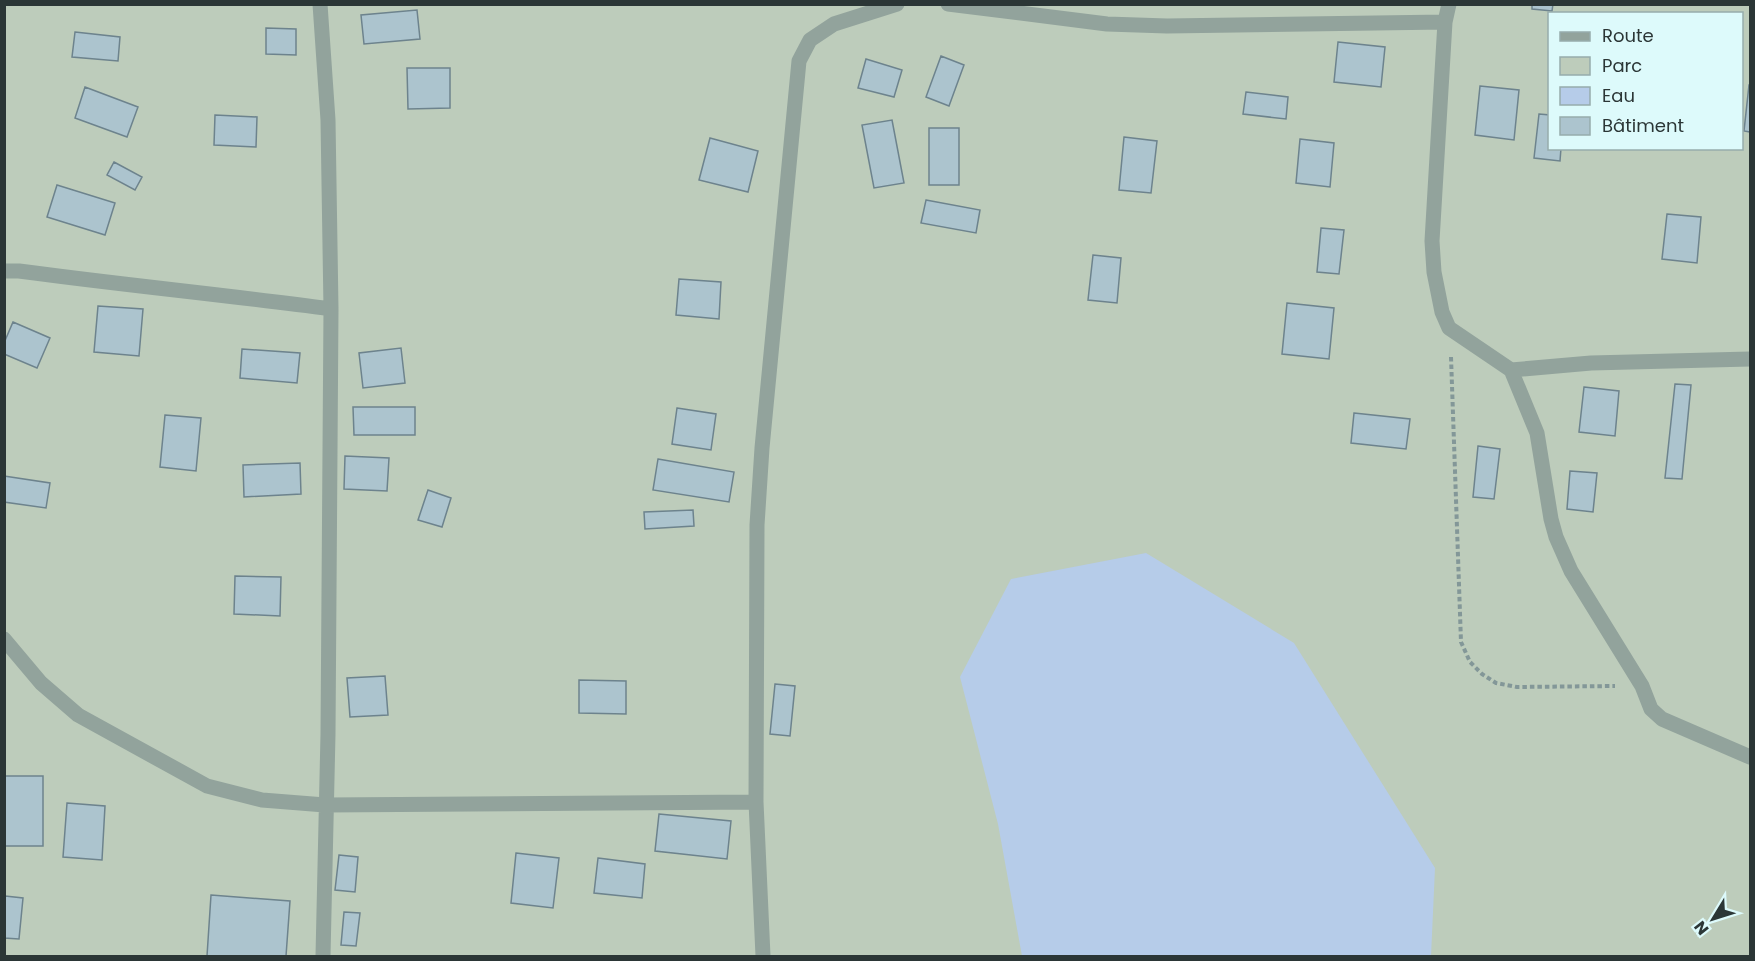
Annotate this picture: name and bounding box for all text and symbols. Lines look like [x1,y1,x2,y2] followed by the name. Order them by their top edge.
[1548,12,1743,150] legend
[1602,23,1654,48] text: Route
[1602,53,1642,78] text: Parc
[1602,83,1635,108] text: Eau
[1602,113,1684,138] text: Bâtiment
[1683,889,1743,949] north arrow
[1689,916,1714,940] text: N

